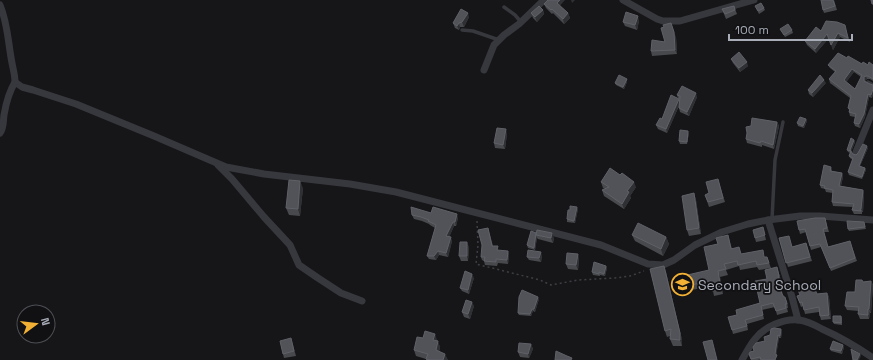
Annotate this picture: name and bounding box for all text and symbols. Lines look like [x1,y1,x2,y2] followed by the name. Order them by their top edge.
[729,16,852,42] scale bar
[735,22,769,38] text: 100 m
[670,272,696,298] school or university icon: Secondary School
[698,276,821,294] place label: Secondary School
[16,304,56,344] north arrow
[38,316,53,327] text: N

